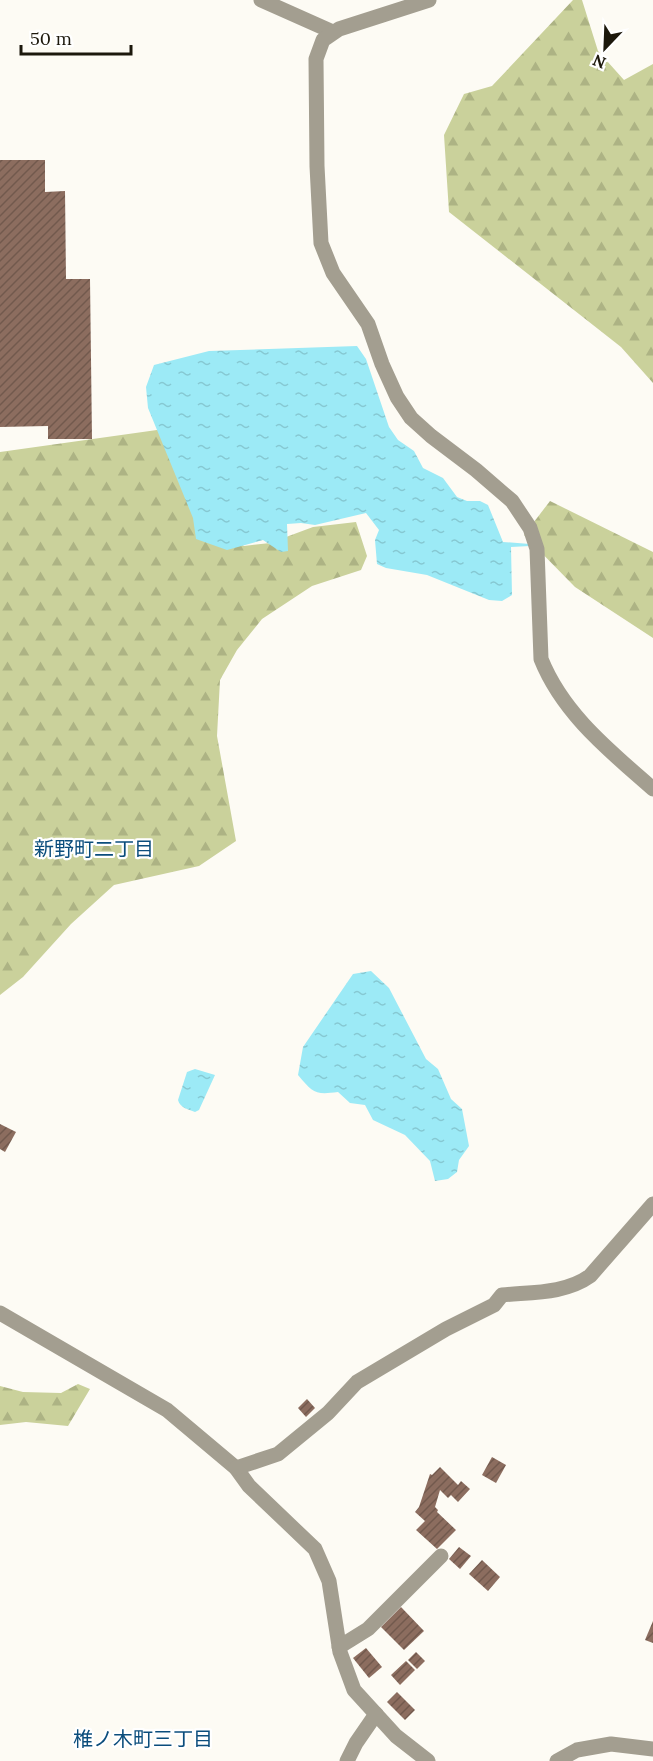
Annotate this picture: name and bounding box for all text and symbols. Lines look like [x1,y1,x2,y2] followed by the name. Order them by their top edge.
[21,18,130,56] scale bar
[575,18,635,78] north arrow
[30,27,72,50] text: 50 m
[590,50,609,73] text: N
[34,836,154,861] district label: 新野町二丁目
[73,1726,213,1751] district label: 椎ノ木町三丁目

